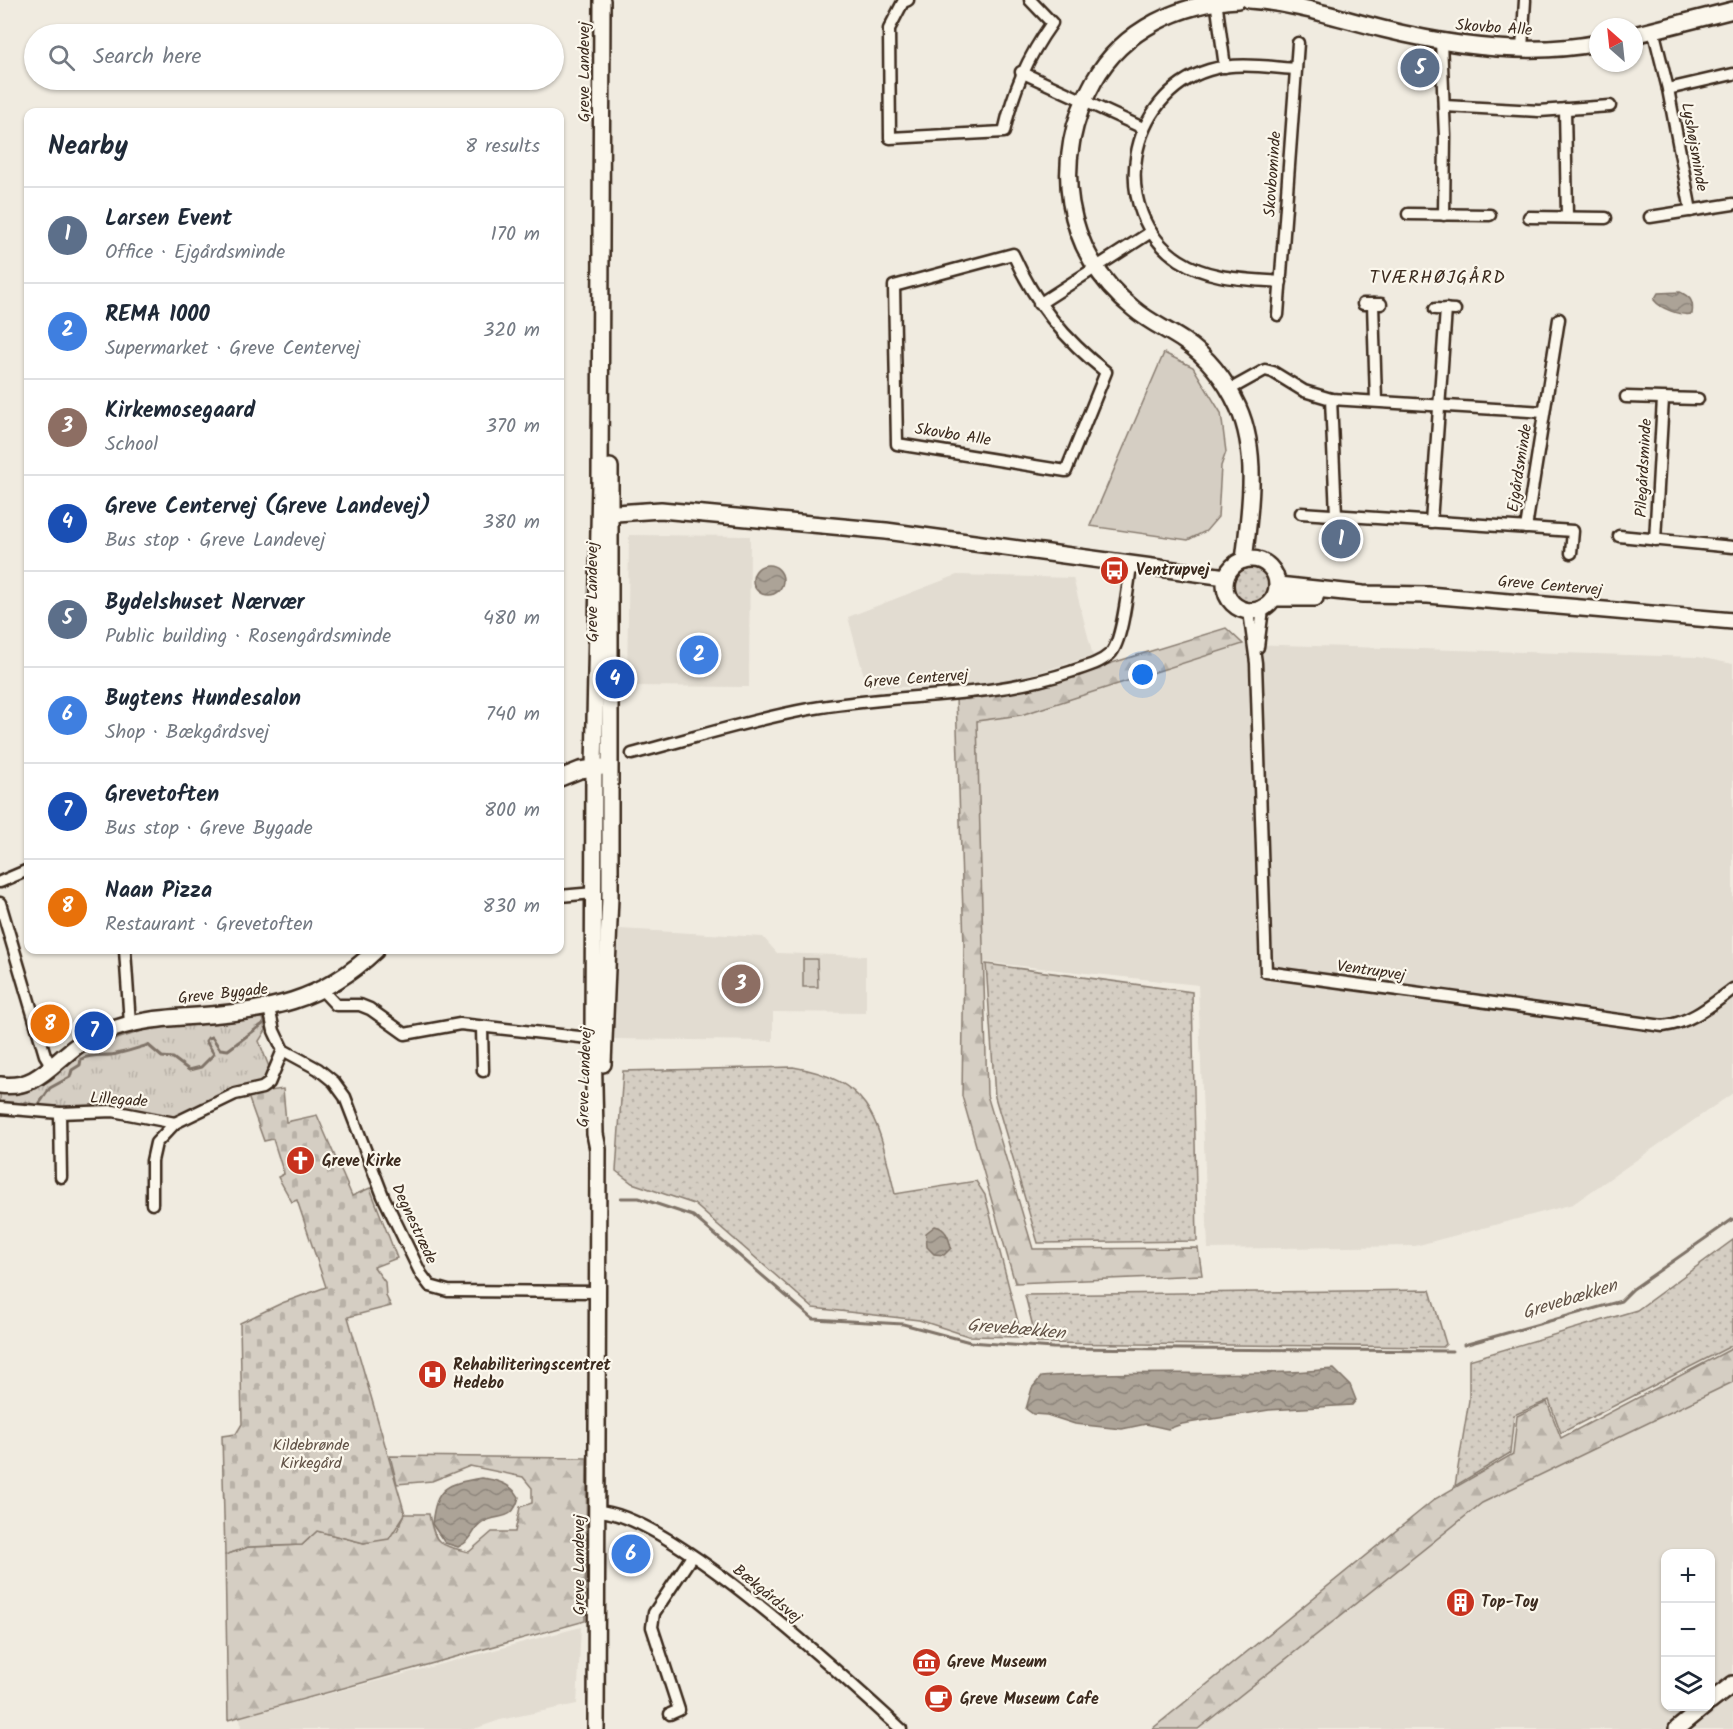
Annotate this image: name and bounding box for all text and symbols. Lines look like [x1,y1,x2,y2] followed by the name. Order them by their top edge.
[1455,13,1533,43] street label: Skovbo Alle
[1589,18,1643,72] north arrow
[572,21,597,122] street label: Greve Landevej
[24,24,564,90] search box
[93,40,201,75] text: Search here
[45,41,78,74] icon: search
[1400,46,1440,90] pin: 5
[1674,100,1714,194] street label: Lyshøjsminde
[48,126,128,168] text: Nearby
[1258,130,1288,218] street label: Skovbominde
[465,131,540,163] text: 8 results
[105,202,232,237] text: Larsen Event
[64,219,71,251] text: 1
[491,219,540,251] text: 170 m
[105,237,285,269] text: Office · Ejgårdsminde
[1370,264,1506,293] district label: TVÆRHØJGÅRD
[105,298,210,333] text: REMA 1000
[62,315,73,347] text: 2
[483,315,540,347] text: 320 m
[105,333,360,365] text: Supermarket · Greve Centervej
[105,394,255,429] text: Kirkemosegaard
[62,411,73,443] text: 3
[485,411,540,443] text: 370 m
[913,417,993,453] street label: Skovbo Alle
[1629,418,1659,518] street label: Pilegårdsminde
[1501,422,1539,514] street label: Ejgårdsminde
[105,429,158,461] text: School
[105,490,431,525] text: Greve Centervej (Greve Landevej)
[62,507,73,539] text: 4
[483,507,540,539] text: 380 m
[1322,516,1360,562] pin: 1
[105,525,325,557] text: Bus stop · Greve Landevej
[580,541,605,642] street label: Greve Landevej
[1099,554,1131,586] bus stop icon: Ventrupvej
[1136,558,1210,583] place label: Ventrupvej
[1497,569,1604,603] street label: Greve Centervej
[105,586,304,621] text: Bydelshuset Nærvær
[62,603,73,635] text: 5
[483,603,540,635] text: 480 m
[105,621,391,653] text: Public building · Rosengårdsminde
[680,632,718,678] pin: 2
[596,656,634,702] pin: 4
[1128,660,1157,689] your location
[863,663,970,695] street label: Greve Centervej
[105,682,301,717] text: Bugtens Hundesalon
[62,699,73,731] text: 6
[486,699,540,731] text: 740 m
[105,717,269,749] text: Shop · Bækgårdsvej
[105,778,219,813] text: Grevetoften
[63,795,72,827] text: 7
[484,795,540,827] text: 800 m
[105,813,313,845] text: Bus stop · Greve Bygade
[105,874,212,909] text: Naan Pizza
[62,891,73,923] text: 8
[483,891,540,923] text: 830 m
[105,909,313,941] text: Restaurant · Grevetoften
[1335,954,1408,988] street label: Ventrupvej
[722,962,760,1006] pin: 3
[177,977,269,1011] street label: Greve Bygade
[31,1002,70,1046] pin: 8
[74,1008,113,1054] pin: 7
[571,1025,599,1128] street label: Greve Landevej
[89,1086,149,1114] street label: Lillegade
[285,1145,317,1177] church icon: Greve Kirke
[322,1149,401,1174] place label: Greve Kirke
[384,1180,444,1268] street label: Degnestræde
[1519,1271,1623,1328] water label: Grevebækken
[966,1311,1068,1349] water label: Grevebækken
[453,1353,612,1396] place label: Rehabiliteringscentret Hedebo
[416,1358,448,1390] hospital icon: Rehabiliteringscentret Hedebo
[272,1433,350,1476] park label: Kildebrønde Kirkegård
[567,1514,592,1615] street label: Greve Landevej
[612,1532,650,1576] pin: 6
[1661,1549,1715,1711] map controls
[1661,1549,1715,1603] button: +
[727,1558,808,1630] street label: Bækgårdsvej
[1444,1586,1476,1618] building icon: Top-Toy
[1481,1590,1539,1615] place label: Top-Toy
[1661,1603,1715,1657] button: −
[910,1646,942,1678] museum icon: Greve Museum
[947,1650,1047,1675] place label: Greve Museum
[1661,1657,1715,1711] button: layers
[923,1683,955,1715] cafe icon: Greve Museum Cafe
[960,1687,1099,1712] place label: Greve Museum Cafe

